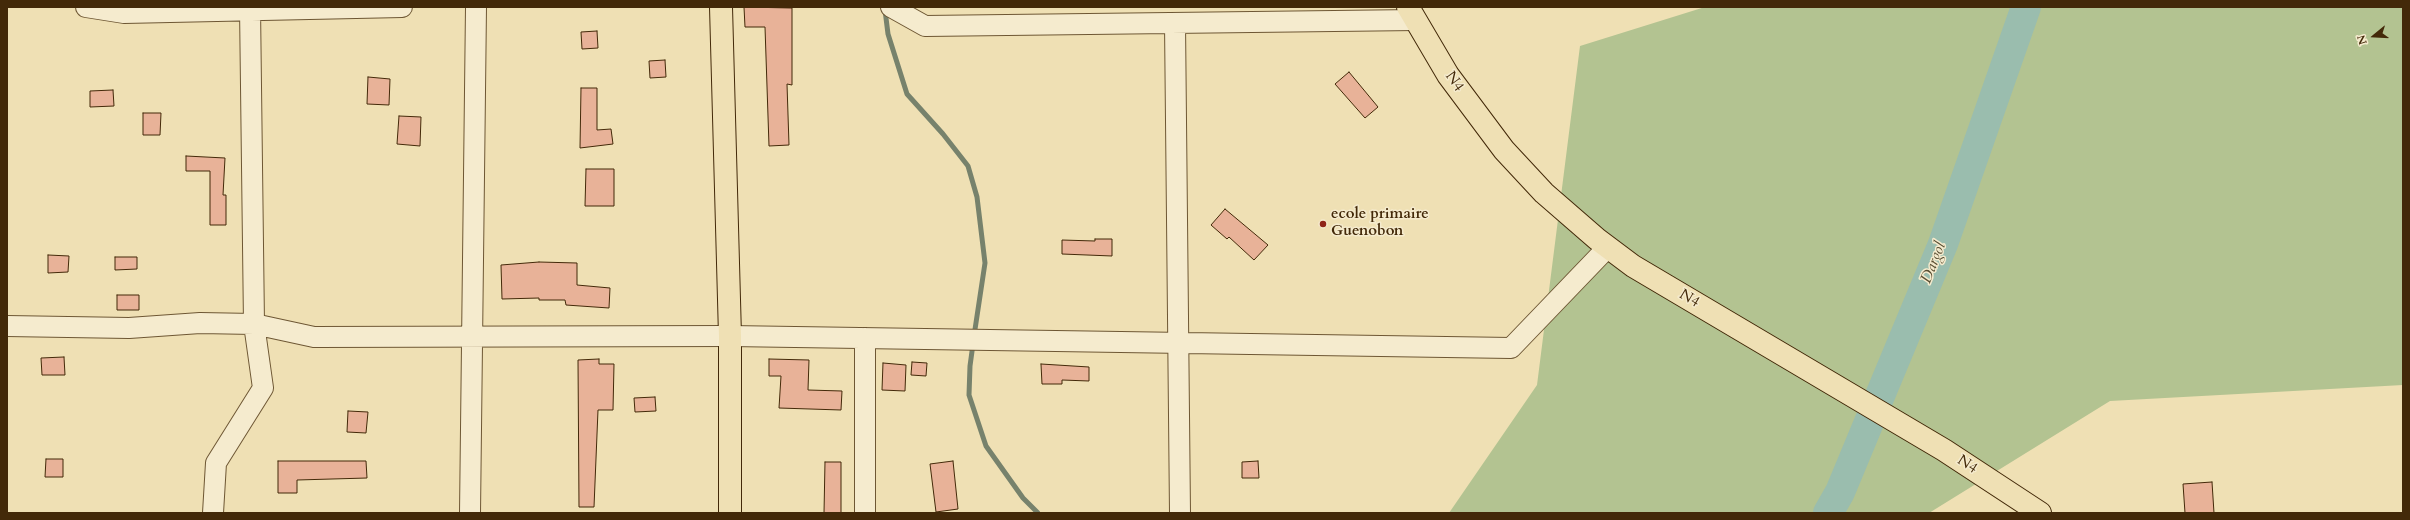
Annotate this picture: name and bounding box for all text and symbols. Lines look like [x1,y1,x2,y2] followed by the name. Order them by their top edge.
[2354,16,2394,56] north arrow
[2354,33,2371,47] text: N
[1441,68,1467,96] street label: N4
[1331,206,1429,241] place label: ecole primaire Guenobon
[1318,219,1328,229] marker: ecole primaire Guenobon
[1917,240,1951,286] water label: Dargol
[1676,286,1702,312] street label: N4
[1954,452,1980,478] street label: N4

